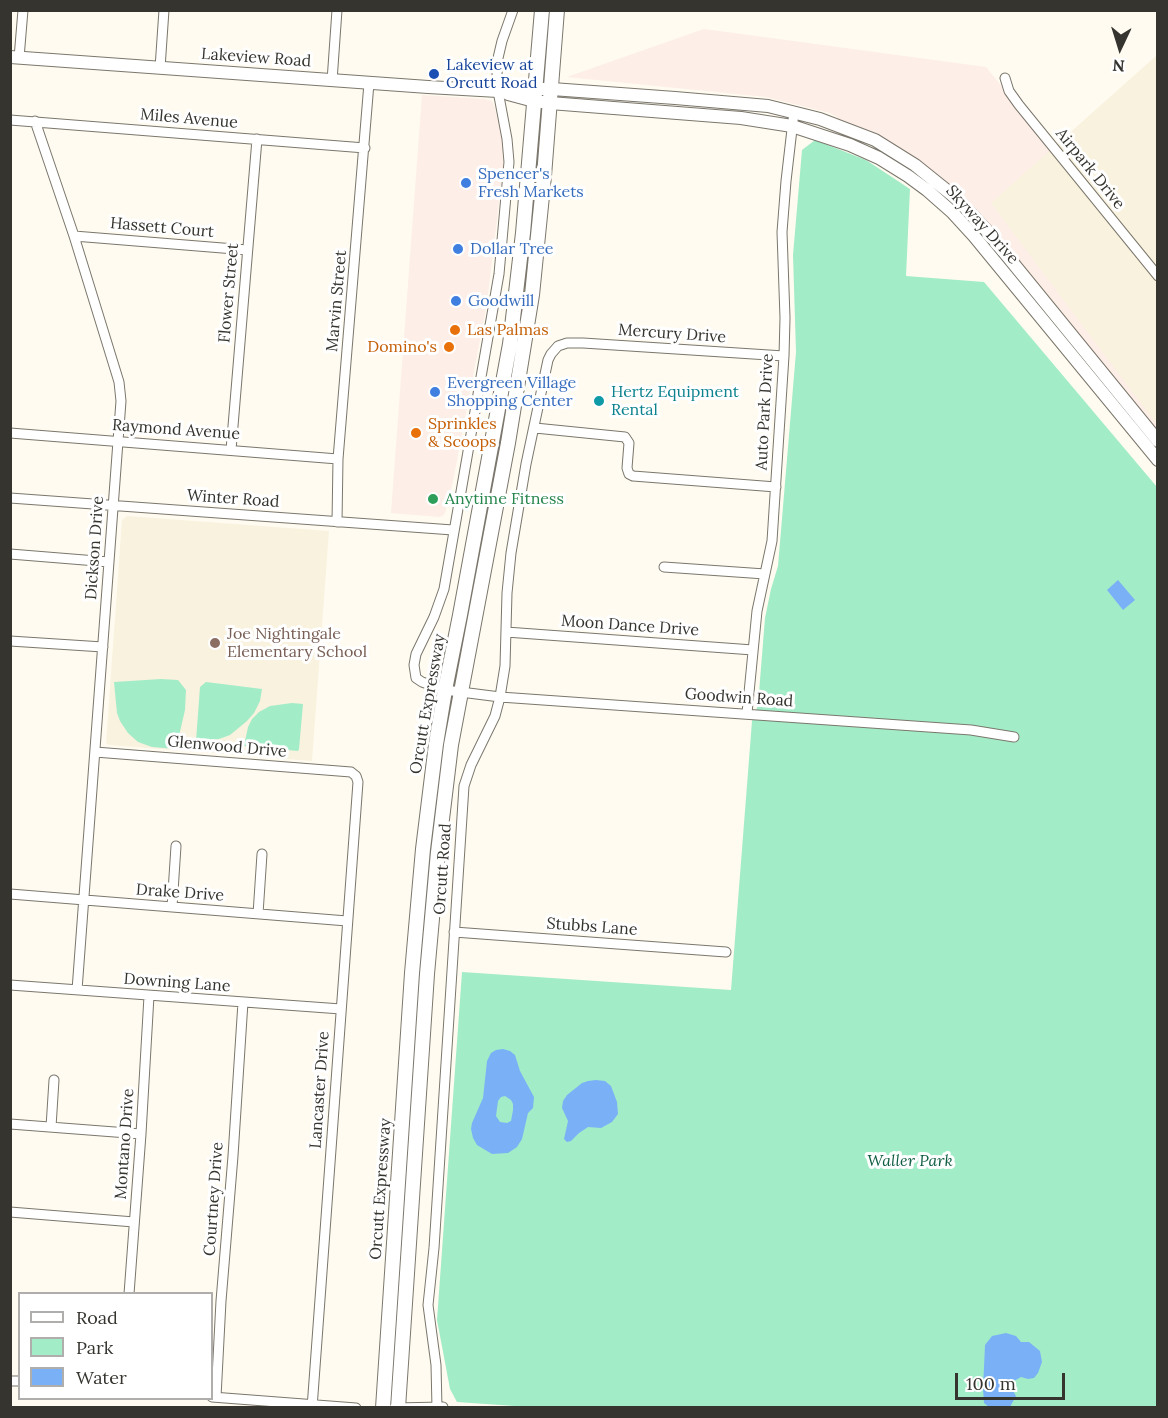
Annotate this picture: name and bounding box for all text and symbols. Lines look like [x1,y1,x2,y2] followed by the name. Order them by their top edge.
[1090,18,1150,78] north arrow
[200,45,312,71] street label: Lakeview Road
[446,55,537,93] place label: Lakeview at Orcutt Road
[1112,56,1126,76] text: N
[427,67,441,81] marker: Lakeview at Orcutt Road
[139,105,239,133] street label: Miles Avenue
[1051,125,1129,213] street label: Airpark Drive
[478,164,584,202] place label: Spencer's Fresh Markets
[459,176,473,190] marker: Spencer's Fresh Markets
[942,182,1022,268] street label: Skyway Drive
[109,214,215,242] street label: Hassett Court
[470,239,553,259] place label: Dollar Tree
[215,242,243,344] street label: Flower Street
[451,242,465,256] marker: Dollar Tree
[323,249,351,353] street label: Marvin Street
[468,291,534,311] place label: Goodwill
[449,294,463,308] marker: Goodwill
[467,320,549,340] place label: Las Palmas
[617,321,727,347] street label: Mercury Drive
[448,323,462,337] marker: Las Palmas
[367,337,437,357] place label: Domino's
[442,340,456,354] marker: Domino's
[752,353,778,471] street label: Auto Park Drive
[447,373,576,411] place label: Evergreen Village Shopping Center
[611,382,739,420] place label: Hertz Equipment Rental
[428,385,442,399] marker: Evergreen Village Shopping Center
[592,394,606,408] marker: Hertz Equipment Rental
[428,414,497,452] place label: Sprinkles & Scoops
[111,416,241,444] street label: Raymond Avenue
[409,426,423,440] marker: Sprinkles & Scoops
[186,486,280,512] street label: Winter Road
[445,489,564,509] place label: Anytime Fitness
[426,492,440,506] marker: Anytime Fitness
[82,495,108,601] street label: Dickson Drive
[560,612,700,640] street label: Moon Dance Drive
[227,624,367,662] place label: Joe Nightingale Elementary School
[406,632,450,776] street label: Orcutt Expressway
[208,636,222,650] marker: Joe Nightingale Elementary School
[684,685,794,711] street label: Goodwin Road
[167,732,287,762] street label: Glenwood Drive
[430,823,456,915] street label: Orcutt Road
[135,880,225,906] street label: Drake Drive
[546,914,638,940] street label: Stubbs Lane
[123,970,231,996] street label: Downing Lane
[306,1031,334,1149] street label: Lancaster Drive
[112,1088,138,1200] street label: Montano Drive
[366,1118,396,1260] street label: Orcutt Expressway
[200,1141,228,1257] street label: Courtney Drive
[867,1151,953,1171] park label: Waller Park
[18,1292,213,1400] legend
[76,1306,118,1329] text: Road
[76,1336,113,1359] text: Park
[958,1361,1068,1399] scale bar
[76,1366,127,1389] text: Water
[966,1372,1016,1395] text: 100 m

